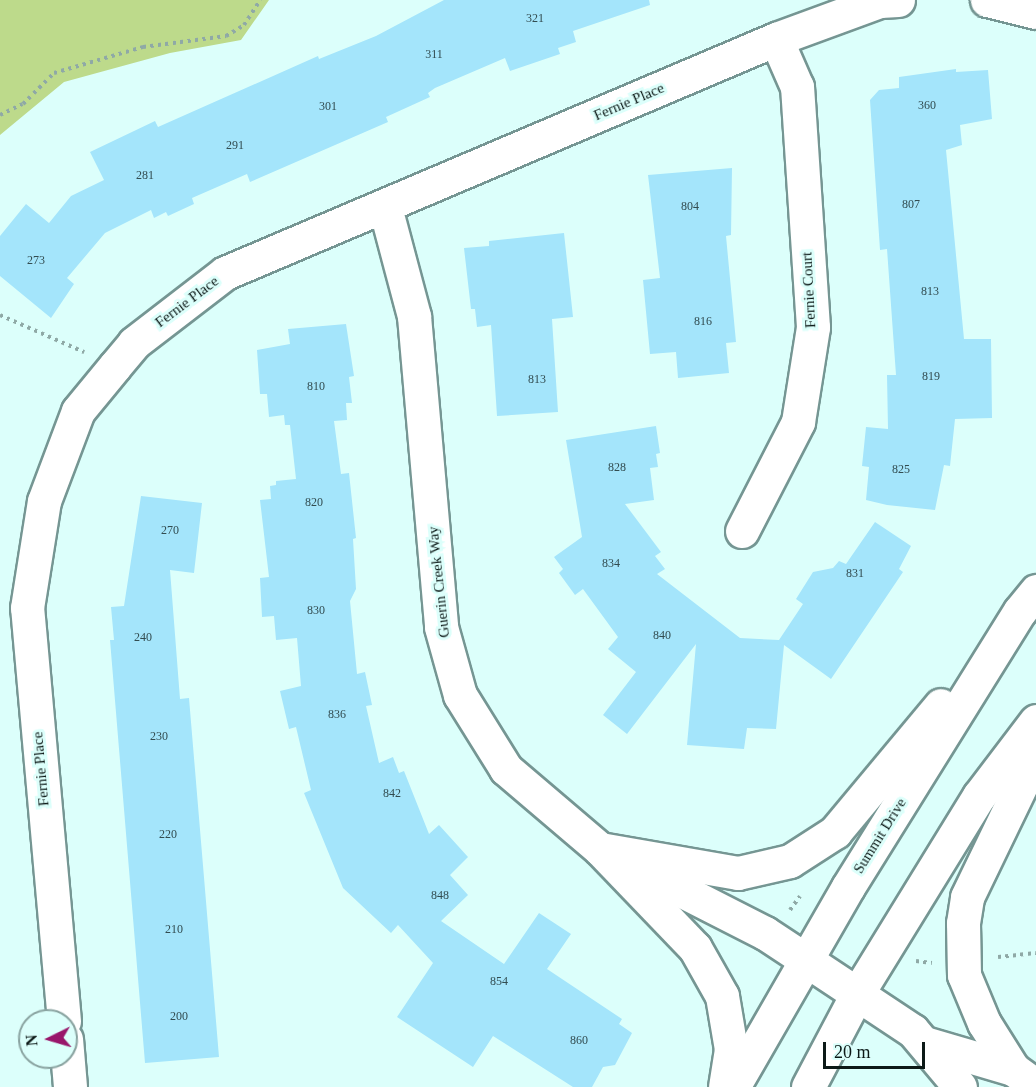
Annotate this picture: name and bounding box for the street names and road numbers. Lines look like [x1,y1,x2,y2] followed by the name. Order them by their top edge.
[591,79,667,125] street label: Fernie Place
[798,251,820,329] street label: Fernie Court
[152,272,222,332] street label: Fernie Place
[424,525,454,639] street label: Guerin Creek Way
[29,731,53,807] street label: Fernie Place
[850,795,910,877] street label: Summit Drive

